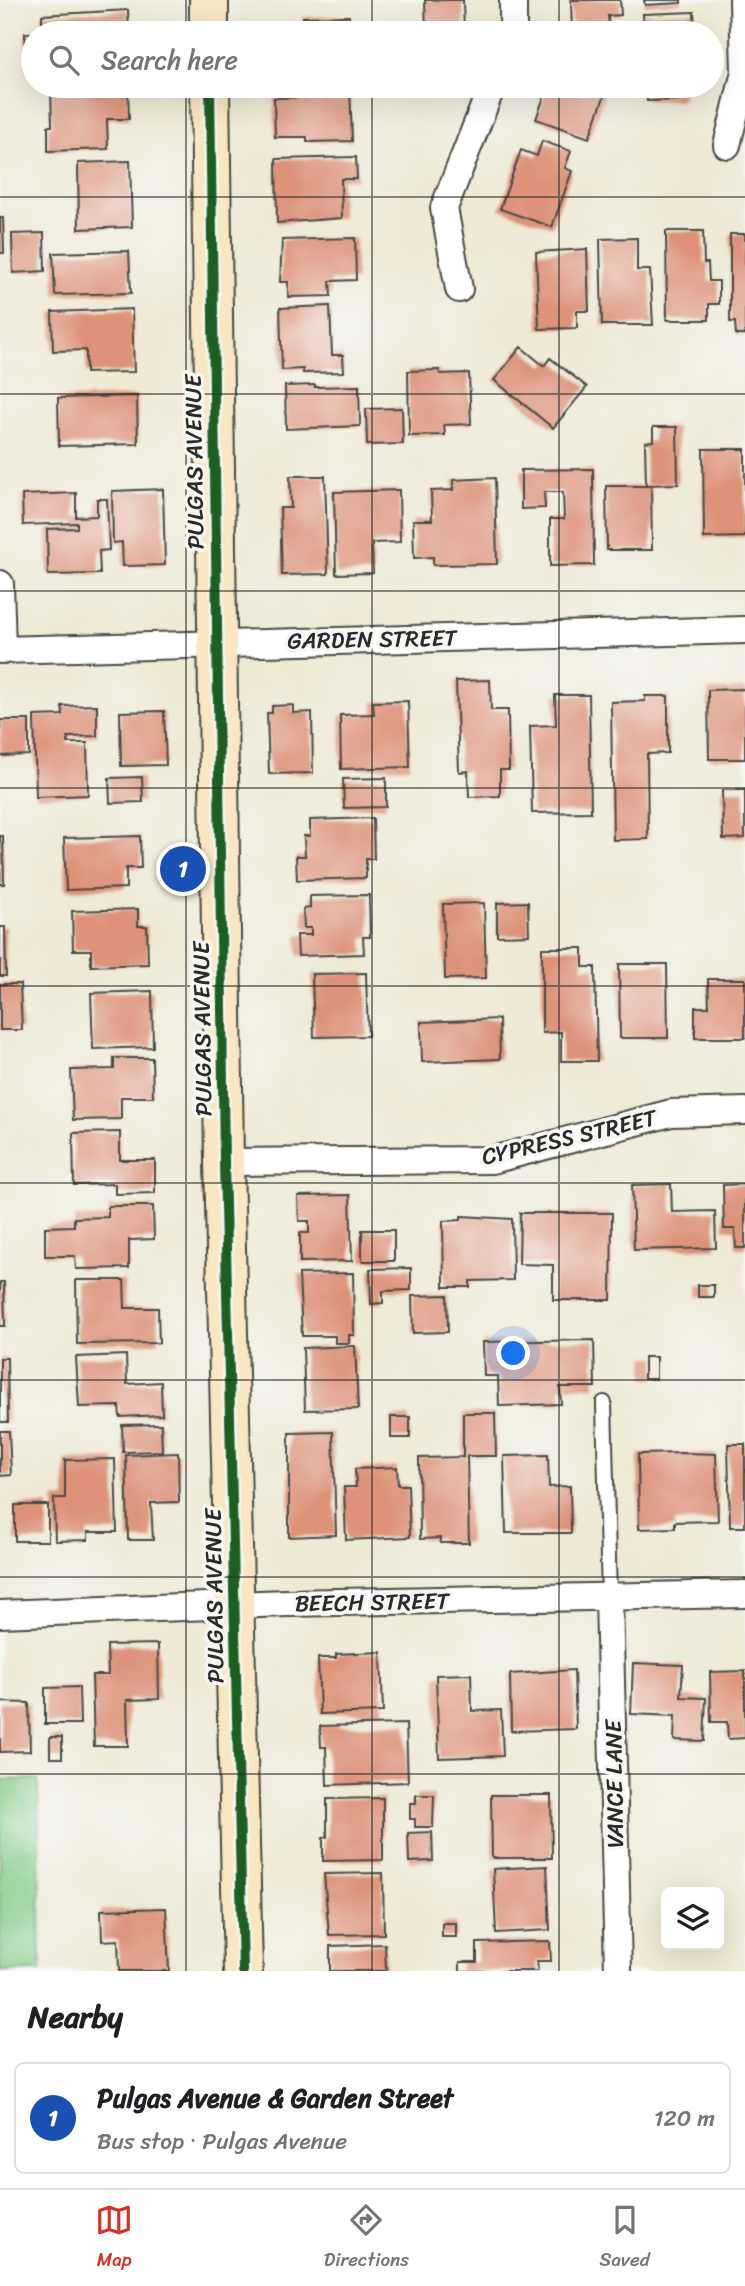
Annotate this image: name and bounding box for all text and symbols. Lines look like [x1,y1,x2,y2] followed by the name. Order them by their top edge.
[21,21,724,98] search box
[101,37,238,83] text: Search here
[45,41,83,79] icon: search
[172,373,217,550] street label: PULGAS AVENUE
[287,617,459,661] street label: GARDEN STREET
[160,843,206,895] pin: 1
[180,940,225,1117] street label: PULGAS AVENUE
[478,1097,662,1178] street label: CYPRESS STREET
[496,1336,530,1370] your location
[192,1507,237,1684] street label: PULGAS AVENUE
[295,1581,451,1624] street label: BEECH STREET
[593,1718,636,1849] street label: VANCE LANE
[661,1887,724,1950] map controls
[661,1887,724,1950] button: layers
[28,1990,123,2044] text: Nearby
[97,2075,453,2121] text: Pulgas Avenue & Garden Street
[48,2098,58,2139] text: 1
[654,2098,715,2139] text: 120 m
[97,2121,347,2162] text: Bus stop · Pulgas Avenue
[95,2201,133,2276] tab: Map
[324,2201,409,2276] tab: Directions
[600,2201,650,2276] tab: Saved

